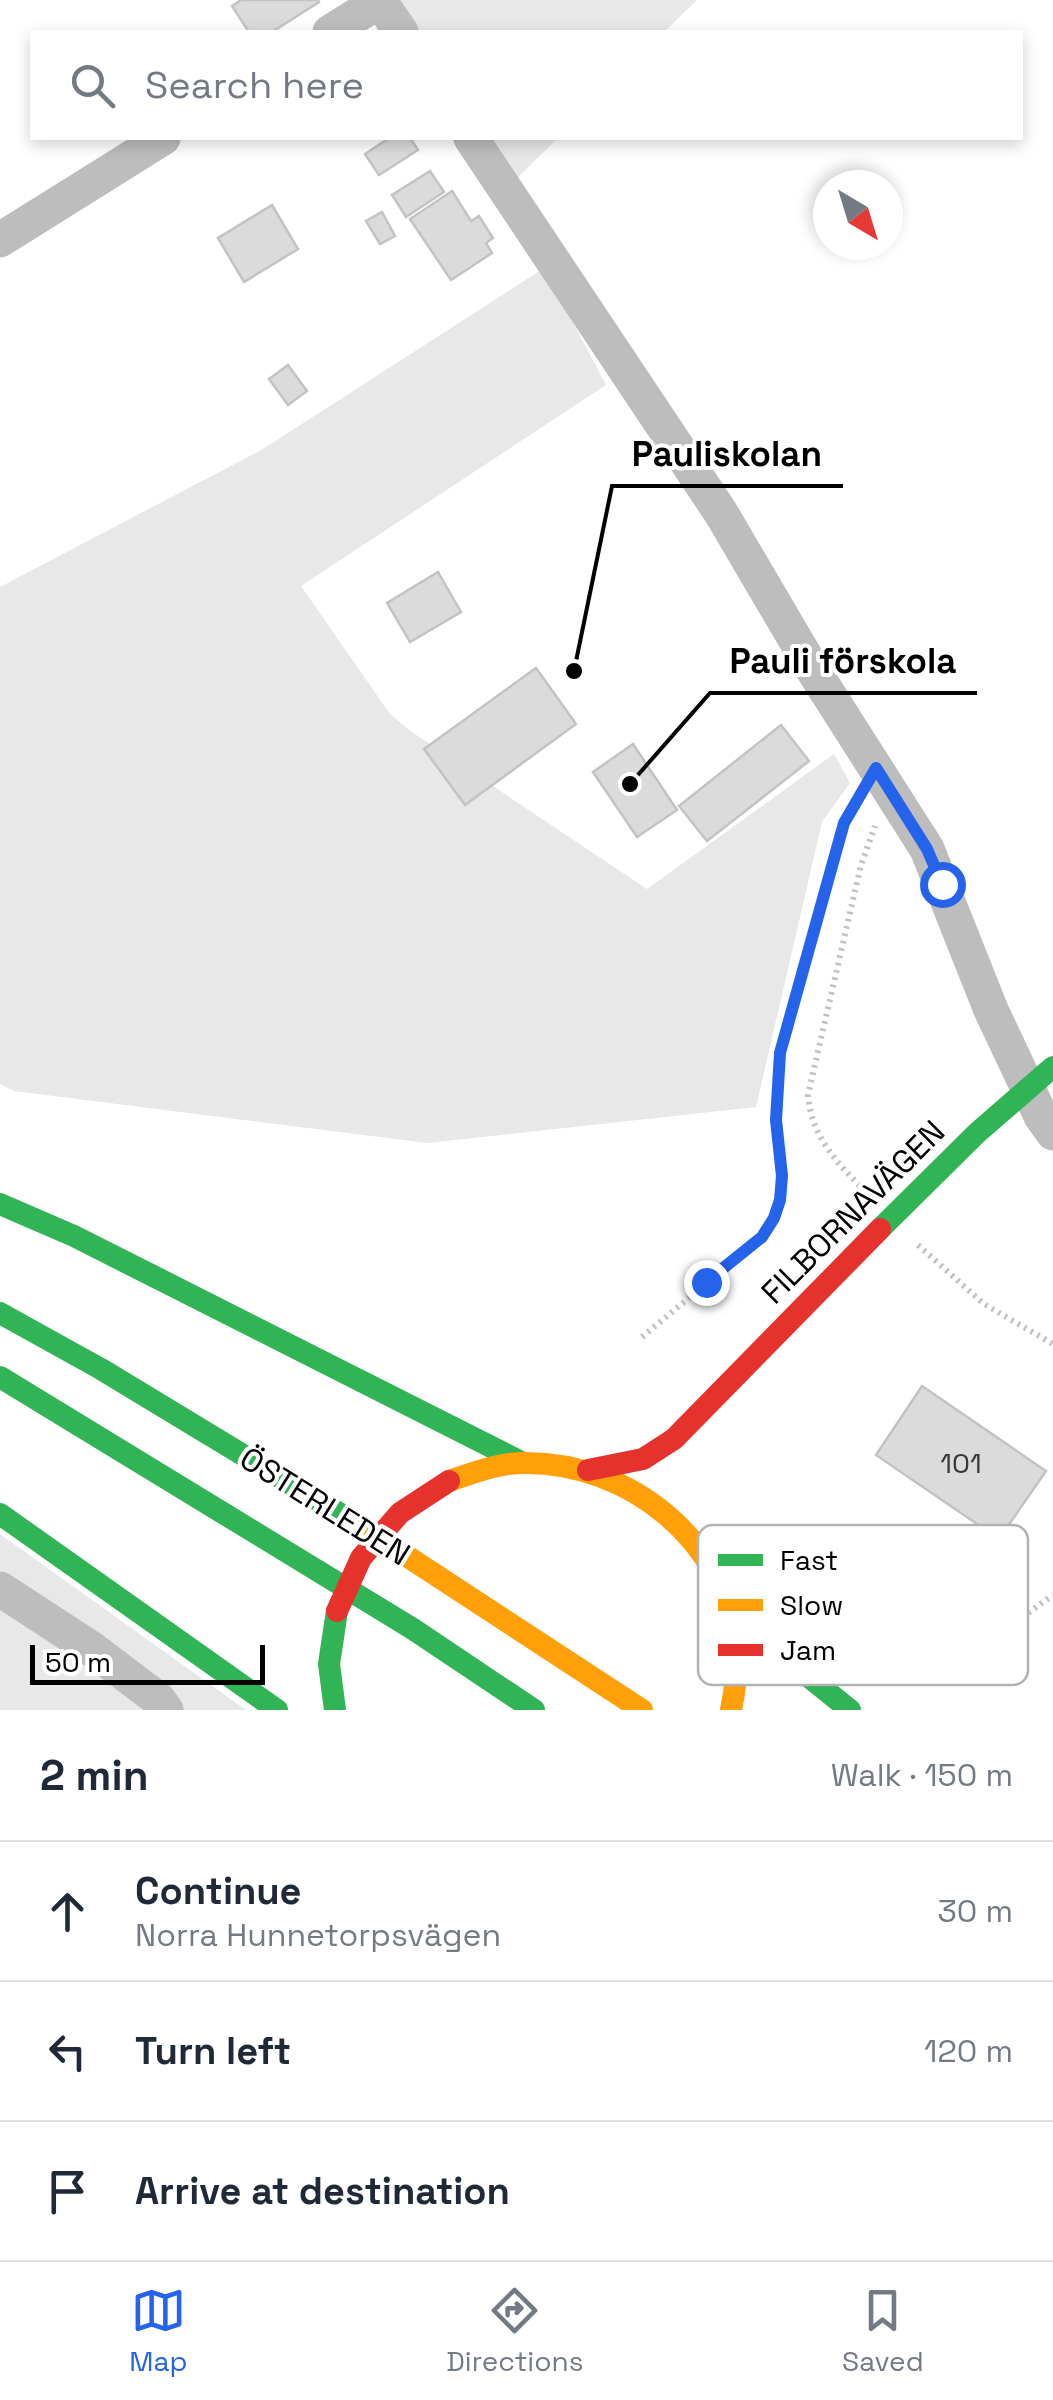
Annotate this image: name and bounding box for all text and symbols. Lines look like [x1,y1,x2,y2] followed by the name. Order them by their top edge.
[30,30,1023,140] search box
[65,58,120,113] icon: search
[145,61,364,109] text: Search here
[813,170,903,260] north arrow
[612,421,843,486] callout: Pauliskolan
[632,432,822,476] text: Pauliskolan
[710,628,977,693] callout: Pauli förskola
[729,639,957,683] text: Pauli förskola
[920,862,966,908] route start
[753,1112,953,1312] street label: FILBORNAVÄGEN
[684,1260,730,1306] route end
[233,1438,417,1574] street label: ÖSTERLEDEN
[940,1445,982,1481] house number: 101
[698,1525,1028,1685] legend
[780,1542,838,1578] text: Fast
[780,1587,843,1623] text: Slow
[780,1632,836,1668] text: Jam
[30,1640,265,1684] scale bar
[45,1644,111,1680] text: 50 m
[40,1749,149,1802] text: 2 min
[831,1755,1013,1795] text: Walk · 150 m
[135,1867,301,1915] text: Continue
[40,1884,95,1939] icon: ahead
[937,1891,1013,1931] text: 30 m
[135,1915,501,1955] text: Norra Hunnetorpsvägen
[40,2024,95,2079] icon: left
[135,2027,291,2075] text: Turn left
[924,2031,1013,2071] text: 120 m
[40,2164,95,2219] icon: arrive
[135,2167,510,2215] text: Arrive at destination
[129,2283,188,2379] tab: Map
[446,2283,583,2379] tab: Directions
[842,2283,924,2379] tab: Saved

